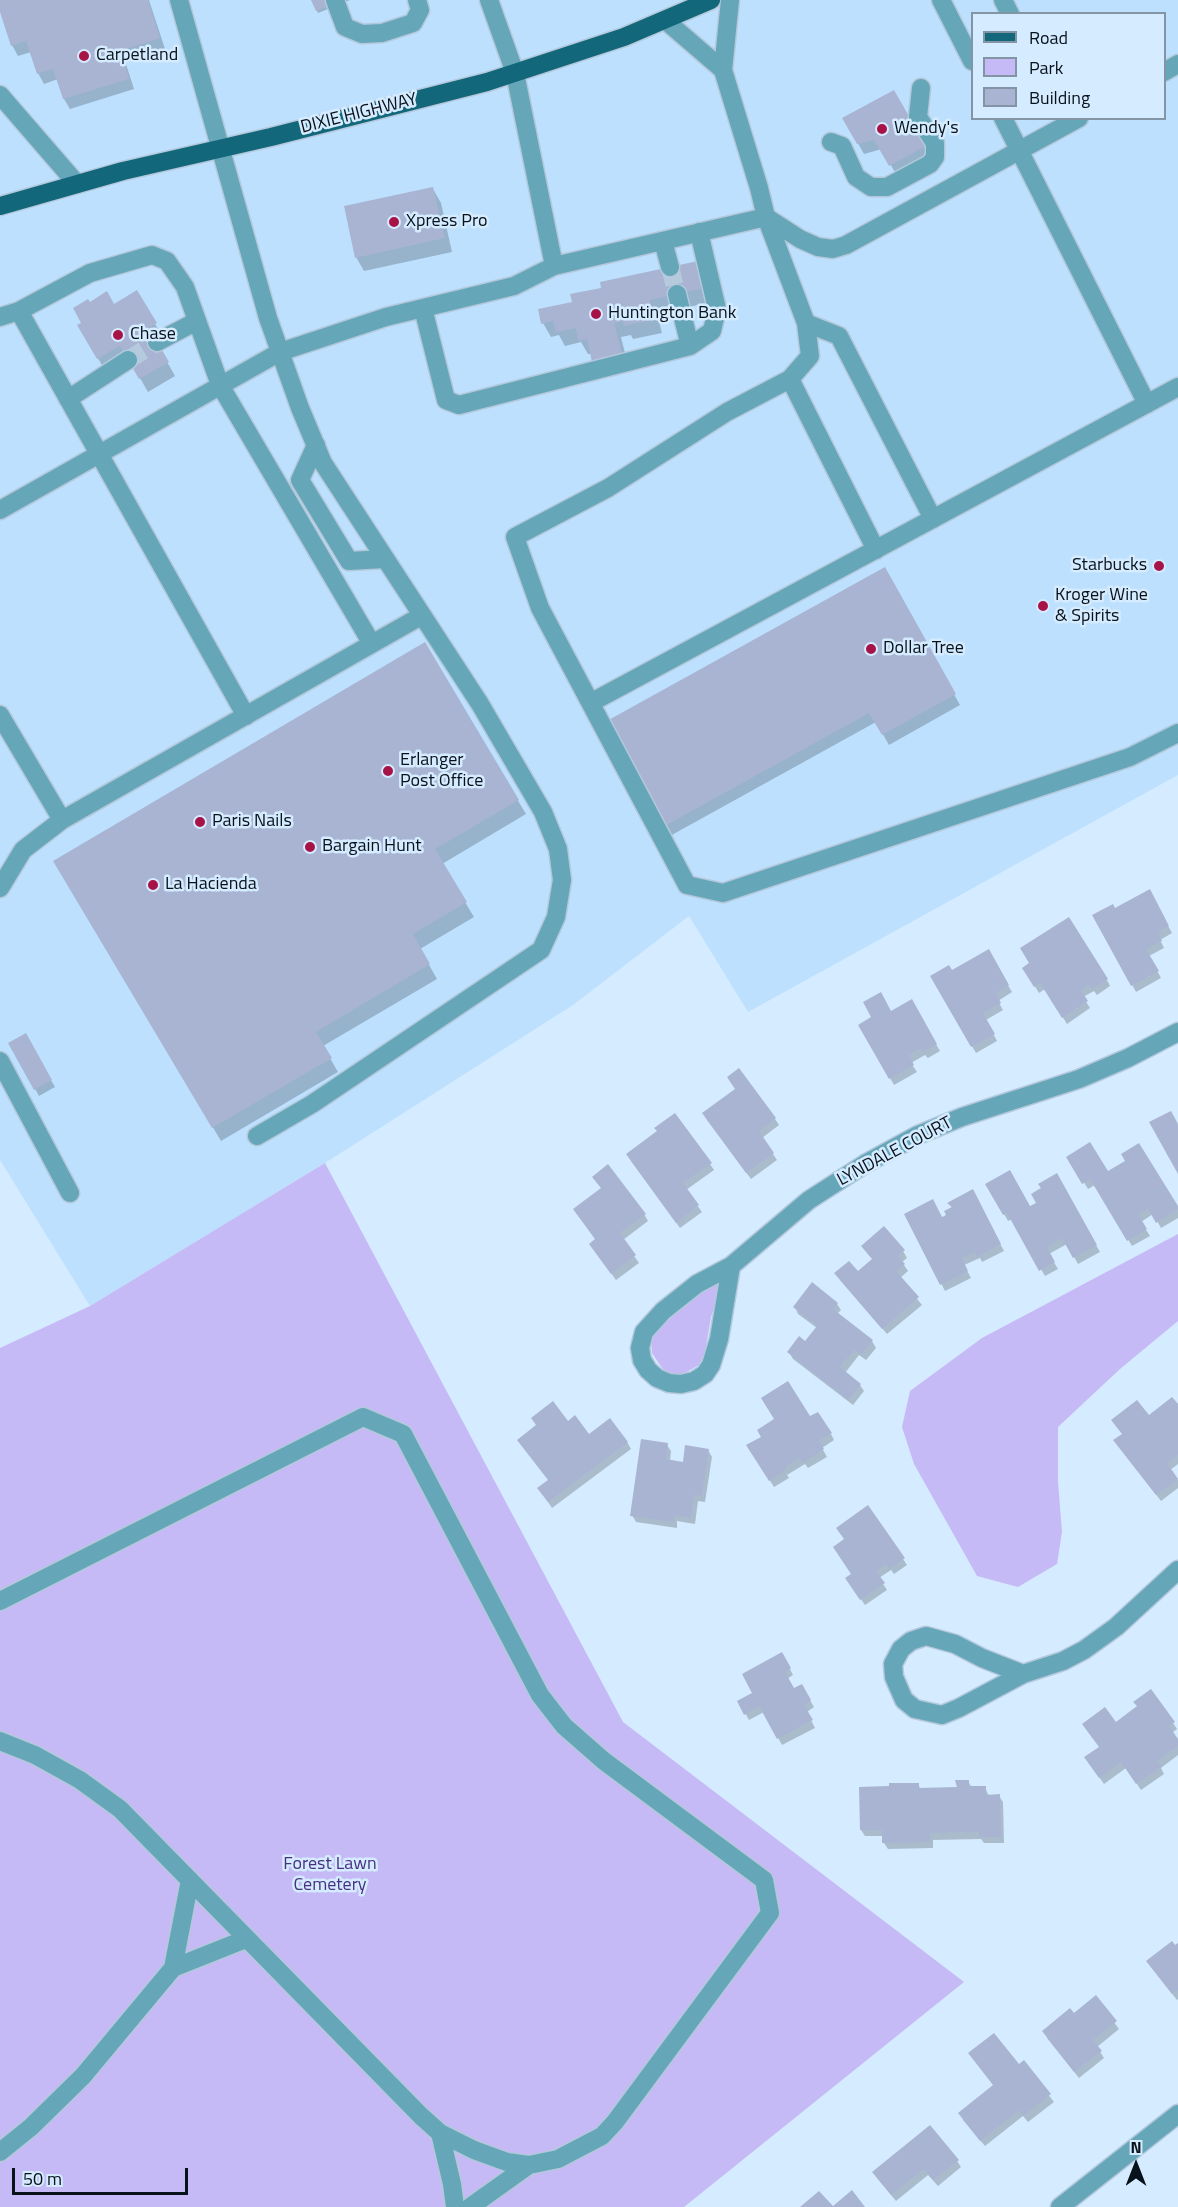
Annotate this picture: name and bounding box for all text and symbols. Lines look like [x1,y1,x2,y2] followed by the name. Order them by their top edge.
[971,12,1166,120] legend
[1029,24,1068,51] text: Road
[96,45,178,67] place label: Carpetland
[77,49,91,63] marker: Carpetland
[1029,54,1063,81] text: Park
[1029,84,1090,111] text: Building
[298,89,420,139] street label: DIXIE HIGHWAY
[894,118,959,140] place label: Wendy's
[875,122,889,136] marker: Wendy's
[406,211,488,233] place label: Xpress Pro
[387,215,401,229] marker: Xpress Pro
[608,303,736,325] place label: Huntington Bank
[589,307,603,321] marker: Huntington Bank
[130,324,176,346] place label: Chase
[111,328,125,342] marker: Chase
[1072,555,1147,577] place label: Starbucks
[1152,559,1166,573] marker: Starbucks
[1055,585,1148,628] place label: Kroger Wine & Spirits
[1036,599,1050,613] marker: Kroger Wine & Spirits
[883,638,964,660] place label: Dollar Tree
[864,642,878,656] marker: Dollar Tree
[400,750,483,792] place label: Erlanger Post Office
[381,764,395,778] marker: Erlanger Post Office
[212,811,292,833] place label: Paris Nails
[193,815,207,829] marker: Paris Nails
[322,836,422,858] place label: Bargain Hunt
[303,840,317,854] marker: Bargain Hunt
[165,874,257,896] place label: La Hacienda
[146,878,160,892] marker: La Hacienda
[834,1113,956,1191] street label: LYNDALE COURT
[283,1854,377,1896] park label: Forest Lawn Cemetery
[1106,2135,1166,2195] north arrow
[1130,2135,1142,2159] text: N
[15,2156,190,2194] scale bar
[23,2165,62,2192] text: 50 m

